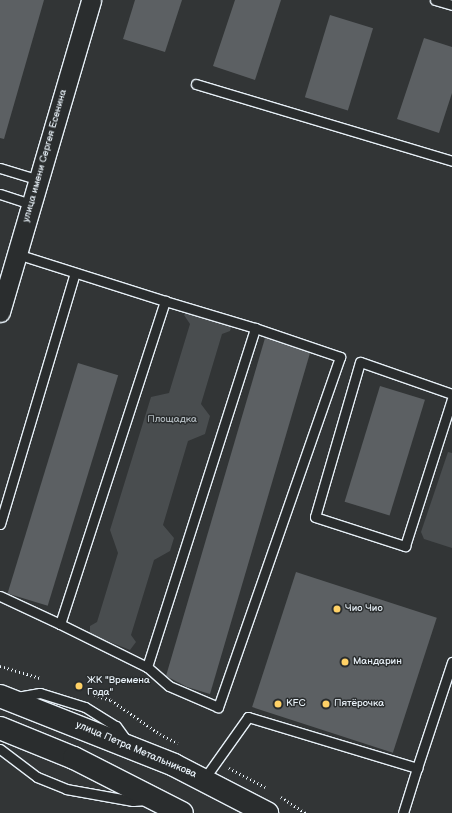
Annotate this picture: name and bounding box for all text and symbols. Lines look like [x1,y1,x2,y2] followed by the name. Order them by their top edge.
[20,88,70,224] street label: улица имени Сергея Есенина
[147,414,197,426] park label: Площадка
[345,603,383,615] place label: Чио Чио
[332,604,342,614] marker: Чио Чио
[353,656,402,668] place label: Мандарин
[340,657,350,667] marker: Мандарин
[87,674,150,698] place label: ЖК "Времена Года"
[74,681,84,691] marker: ЖК "Времена Года"
[286,698,306,710] place label: KFC
[334,698,384,710] place label: Пятёрочка
[273,699,283,709] marker: KFC
[321,699,331,709] marker: Пятёрочка
[74,719,198,781] street label: улица Петра Метальникова

